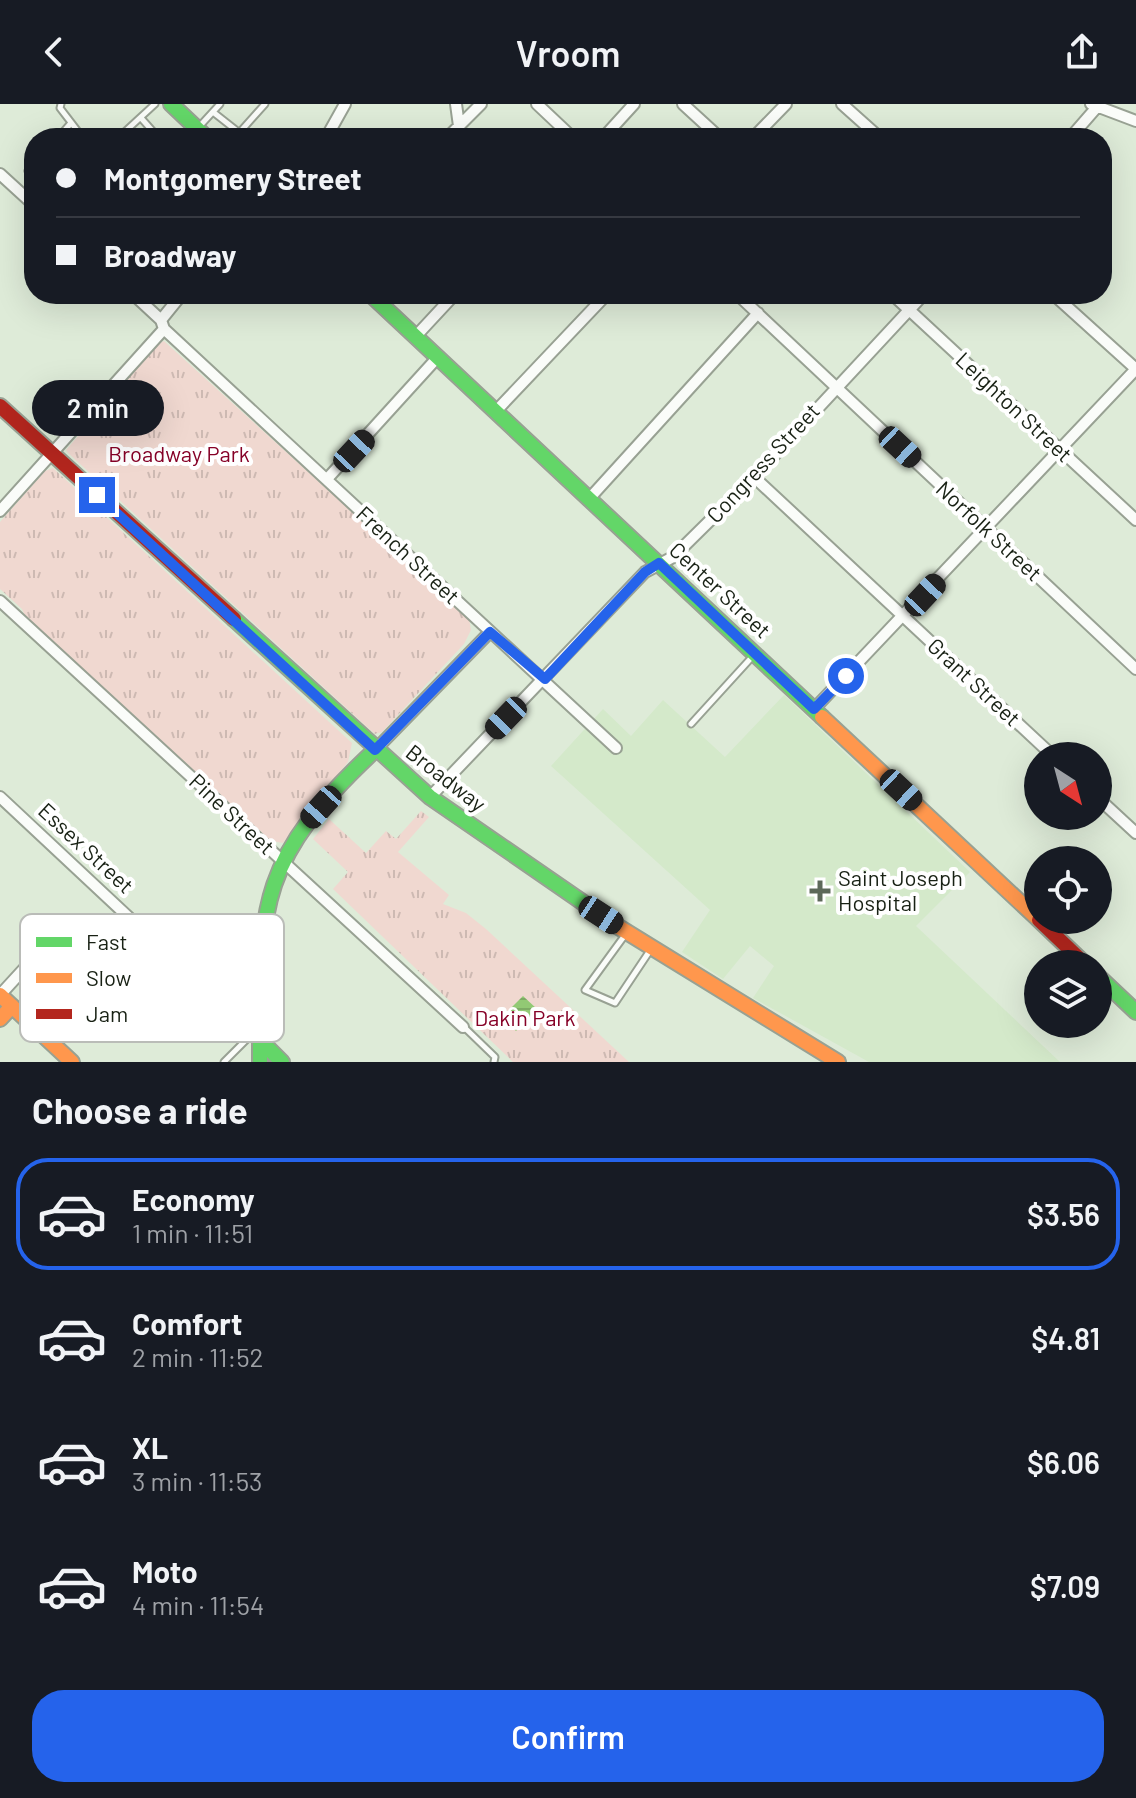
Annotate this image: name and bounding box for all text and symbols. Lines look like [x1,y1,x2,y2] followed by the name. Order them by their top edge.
[32,30,76,74] icon: back
[1060,30,1104,74] icon: share
[516,31,620,74] text: Vroom
[104,160,362,196] text: Montgomery Street
[104,237,236,273] text: Broadway
[951,346,1078,467] street label: Leighton Street
[31,379,163,435] callout: 2 min
[67,392,129,423] text: 2 min
[700,397,824,527] street label: Congress Street
[874,422,926,472] car
[329,425,379,477] car
[108,440,250,466] park label: Broadway Park
[932,475,1048,586] street label: Norfolk Street
[79,477,115,513] route end
[352,500,466,609] street label: French Street
[665,536,777,643] street label: Center Street
[900,569,950,621] car
[923,632,1026,731] street label: Grant Street
[828,658,864,694] route start
[481,692,531,744] car
[402,738,492,816] street label: Broadway
[1024,742,1112,830] north arrow
[1024,742,1112,1038] map controls
[875,765,927,815] car
[185,767,281,859] street label: Pine Street
[296,781,346,833] car
[34,797,140,898] street label: Essex Street
[1024,846,1112,934] button: locate
[838,864,963,915] place label: Saint Joseph Hospital
[809,880,831,902] marker: Saint Joseph Hospital
[574,892,628,938] car
[20,914,284,1042] legend
[86,928,128,954] text: Fast
[1024,950,1112,1038] button: layers
[86,964,131,990] text: Slow
[86,1000,128,1026] text: Jam
[475,1004,575,1030] park label: Dakin Park
[32,1088,248,1131] text: Choose a ride
[36,1178,108,1250] icon: car
[132,1181,255,1217] text: Economy
[1027,1196,1100,1232] text: $3.56
[132,1217,253,1248] text: 1 min · 11:51
[36,1302,108,1374] icon: car
[132,1305,242,1341] text: Comfort
[1031,1320,1100,1356] text: $4.81
[132,1341,264,1372] text: 2 min · 11:52
[36,1426,108,1498] icon: car
[132,1429,168,1465] text: XL
[1027,1444,1100,1480] text: $6.06
[132,1465,262,1496] text: 3 min · 11:53
[36,1550,108,1622] icon: car
[132,1553,198,1589] text: Moto
[1030,1568,1100,1604] text: $7.09
[132,1589,264,1620] text: 4 min · 11:54
[32,1690,1104,1782] button: Confirm

